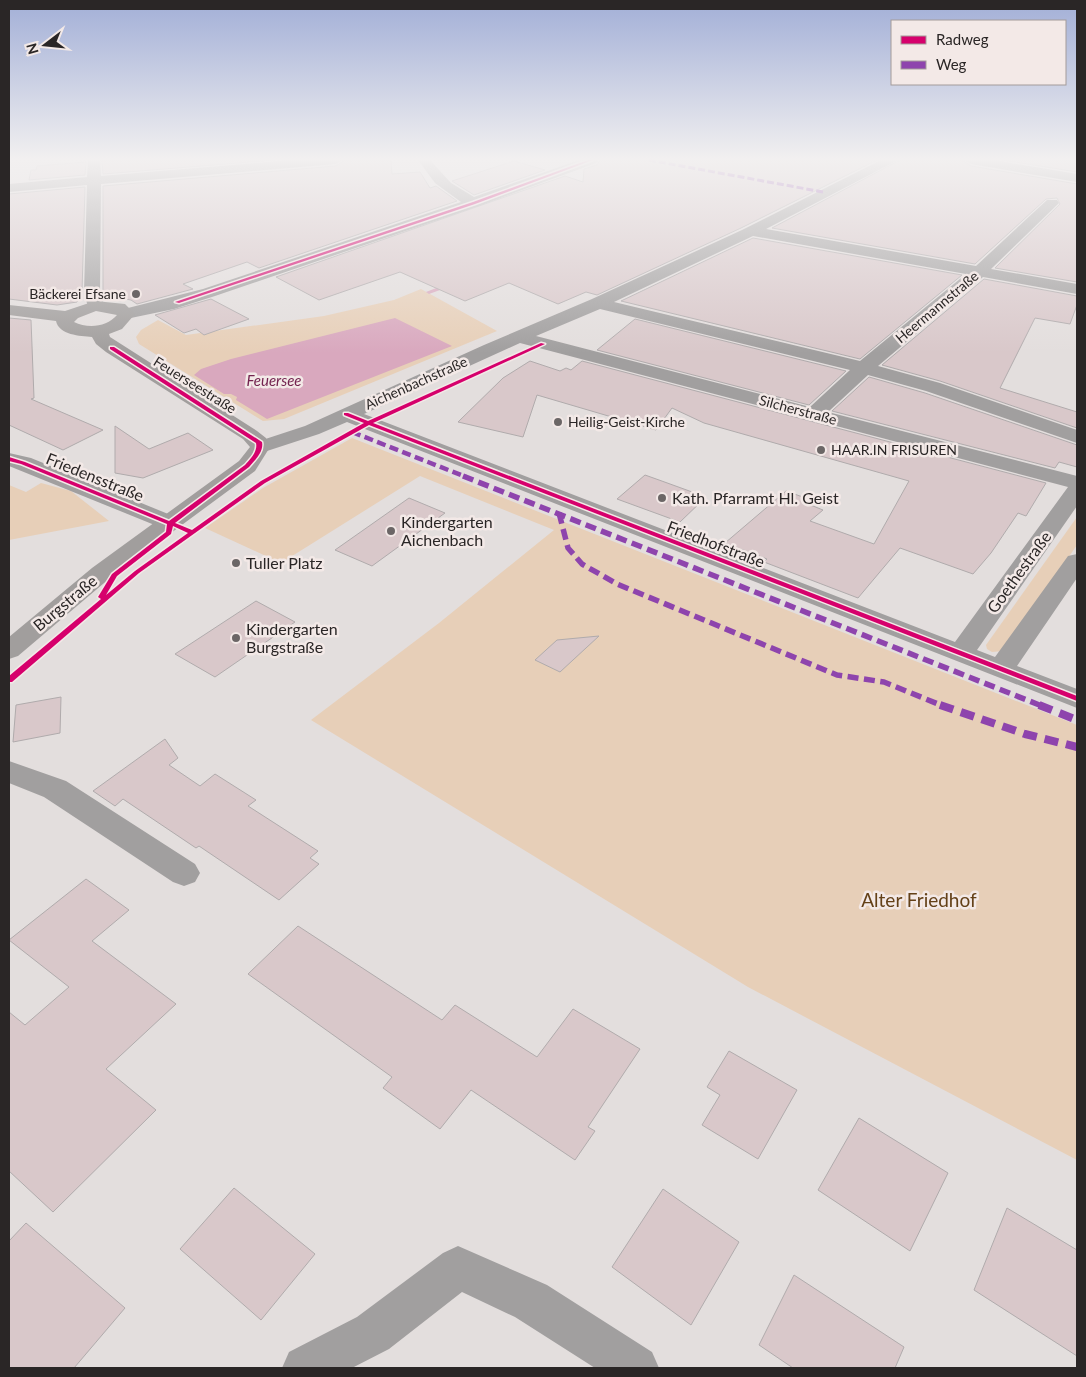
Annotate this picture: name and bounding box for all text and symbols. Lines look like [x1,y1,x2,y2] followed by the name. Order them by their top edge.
[20,20,70,70] north arrow
[891,20,1066,85] legend
[936,30,989,48] text: Radweg
[22,41,42,56] text: N
[936,55,967,73] text: Weg
[892,267,982,346] street label: Heermannstraße
[29,285,126,302] place label: Bäckerei Efsane
[130,288,142,300] marker: Bäckerei Efsane
[151,352,240,417] street label: Feuerseestraße
[362,352,470,413] street label: Aichenbachstraße
[247,371,301,389] water label: Feuersee
[757,391,839,428] street label: Silcherstraße
[568,413,685,430] place label: Heilig-Geist-Kirche
[552,416,564,428] marker: Heilig-Geist-Kirche
[831,441,957,458] place label: HAAR.IN FRISUREN
[815,444,827,456] marker: HAAR.IN FRISUREN
[44,448,147,505] street label: Friedensstraße
[672,488,839,507] place label: Kath. Pfarramt Hl. Geist
[656,492,668,504] marker: Kath. Pfarramt Hl. Geist
[401,512,493,549] place label: Kindergarten Aichenbach
[665,516,768,571] street label: Friedhofstraße
[385,525,397,537] marker: Kindergarten Aichenbach
[983,527,1055,616] street label: Goethestraße
[246,553,322,572] place label: Tuller Platz
[230,557,242,569] marker: Tuller Platz
[29,571,100,635] street label: Burgstraße
[246,619,338,656] place label: Kindergarten Burgstraße
[230,632,242,644] marker: Kindergarten Burgstraße
[861,888,977,911] park label: Alter Friedhof

